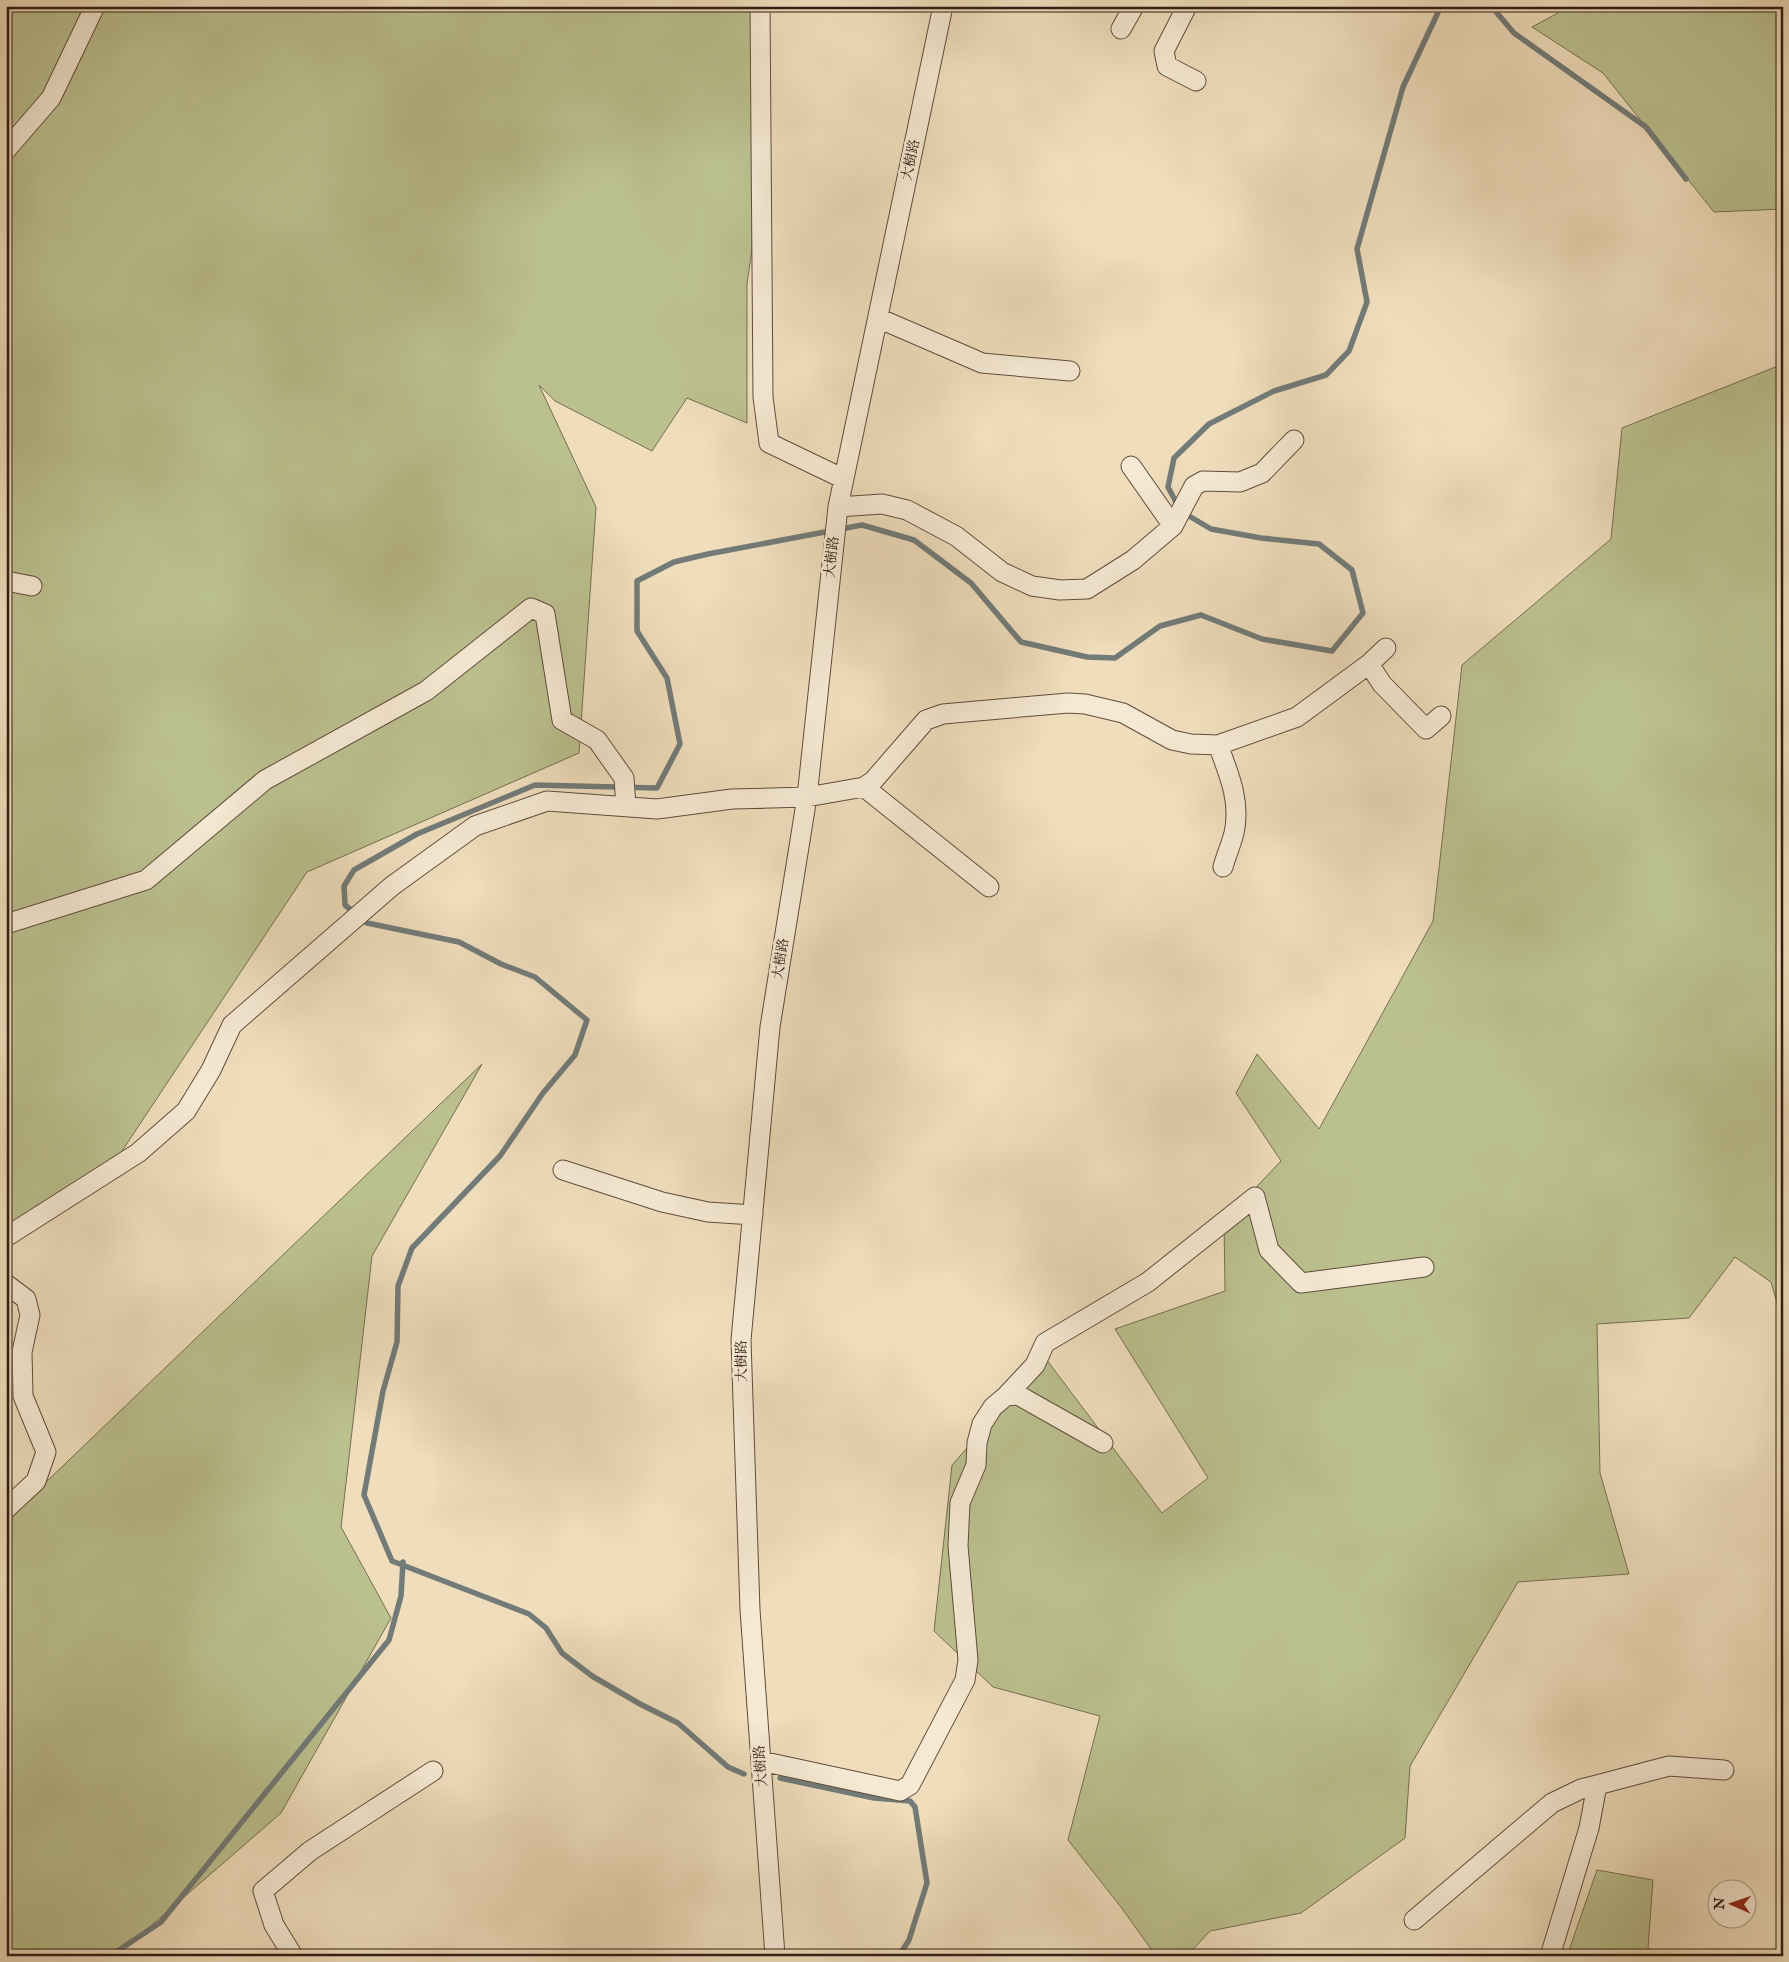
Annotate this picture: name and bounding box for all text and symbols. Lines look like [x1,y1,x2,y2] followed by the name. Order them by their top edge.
[898,138,924,182] street label: 大樹路
[821,535,843,579] street label: 大樹路
[769,937,793,981] street label: 大樹路
[733,1340,751,1382] street label: 大樹路
[751,1744,771,1788] street label: 大樹路
[1706,1880,1756,1930] north arrow
[1711,1897,1729,1911] text: N

